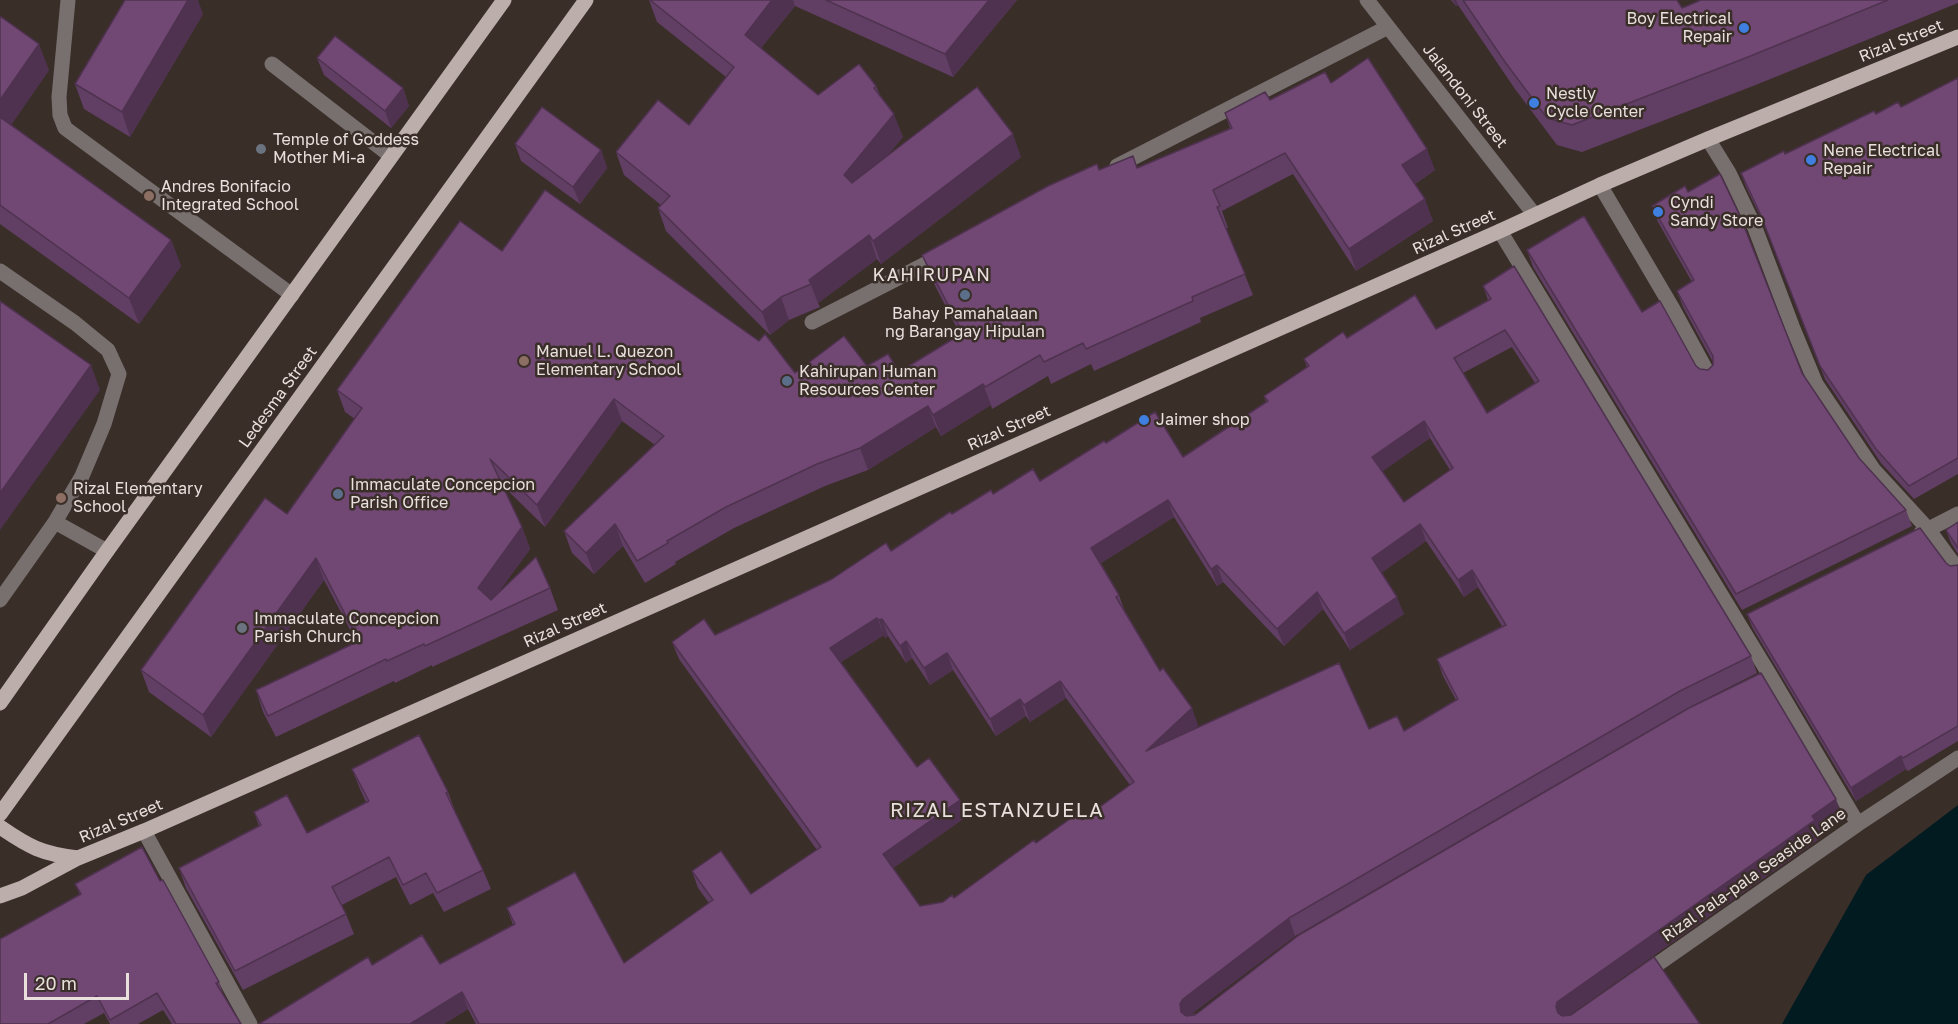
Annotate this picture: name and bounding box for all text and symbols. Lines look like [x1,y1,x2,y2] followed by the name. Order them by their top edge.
[1627,9,1732,47] place label: Boy Electrical Repair
[1856,15,1946,67] street label: Rizal Street
[1737,21,1751,35] marker: Boy Electrical Repair
[1418,40,1512,152] street label: Jalandoni Street
[1546,84,1644,122] place label: Nestly Cycle Center
[1527,96,1541,110] marker: Nestly Cycle Center
[273,130,419,168] place label: Temple of Goddess Mother Mi-a
[1823,141,1940,179] place label: Nene Electrical Repair
[254,142,268,156] marker: Temple of Goddess Mother Mi-a
[1804,153,1818,167] marker: Nene Electrical Repair
[161,177,299,215] place label: Andres Bonifacio Integrated School
[142,189,156,203] marker: Andres Bonifacio Integrated School
[1670,193,1763,231] place label: Cyndi Sandy Store
[1410,205,1498,259] street label: Rizal Street
[1651,205,1665,219] marker: Cyndi Sandy Store
[873,264,991,286] district label: KAHIRUPAN
[958,288,972,302] marker: Bahay Pamahalaan ng Barangay Hipulan
[885,304,1045,342] place label: Bahay Pamahalaan ng Barangay Hipulan
[536,342,681,380] place label: Manuel L. Quezon Elementary School
[235,343,321,451] street label: Ledesma Street
[517,354,531,368] marker: Manuel L. Quezon Elementary School
[799,362,937,400] place label: Kahirupan Human Resources Center
[780,374,794,388] marker: Kahirupan Human Resources Center
[965,401,1053,455] street label: Rizal Street
[1156,410,1250,430] place label: Jaimer shop
[1137,413,1151,427] marker: Jaimer shop
[350,475,535,513] place label: Immaculate Concepcion Parish Office
[73,479,203,517] place label: Rizal Elementary School
[331,487,345,501] marker: Immaculate Concepcion Parish Office
[54,491,68,505] marker: Rizal Elementary School
[521,598,609,652] street label: Rizal Street
[254,609,439,647] place label: Immaculate Concepcion Parish Church
[235,621,249,635] marker: Immaculate Concepcion Parish Church
[76,795,166,847] street label: Rizal Street
[890,799,1104,823] district label: RIZAL ESTANZUELA
[1658,804,1850,946] street label: Rizal Pala-pala Seaside Lane
[27,961,132,999] scale bar
[35,972,77,994] text: 20 m

